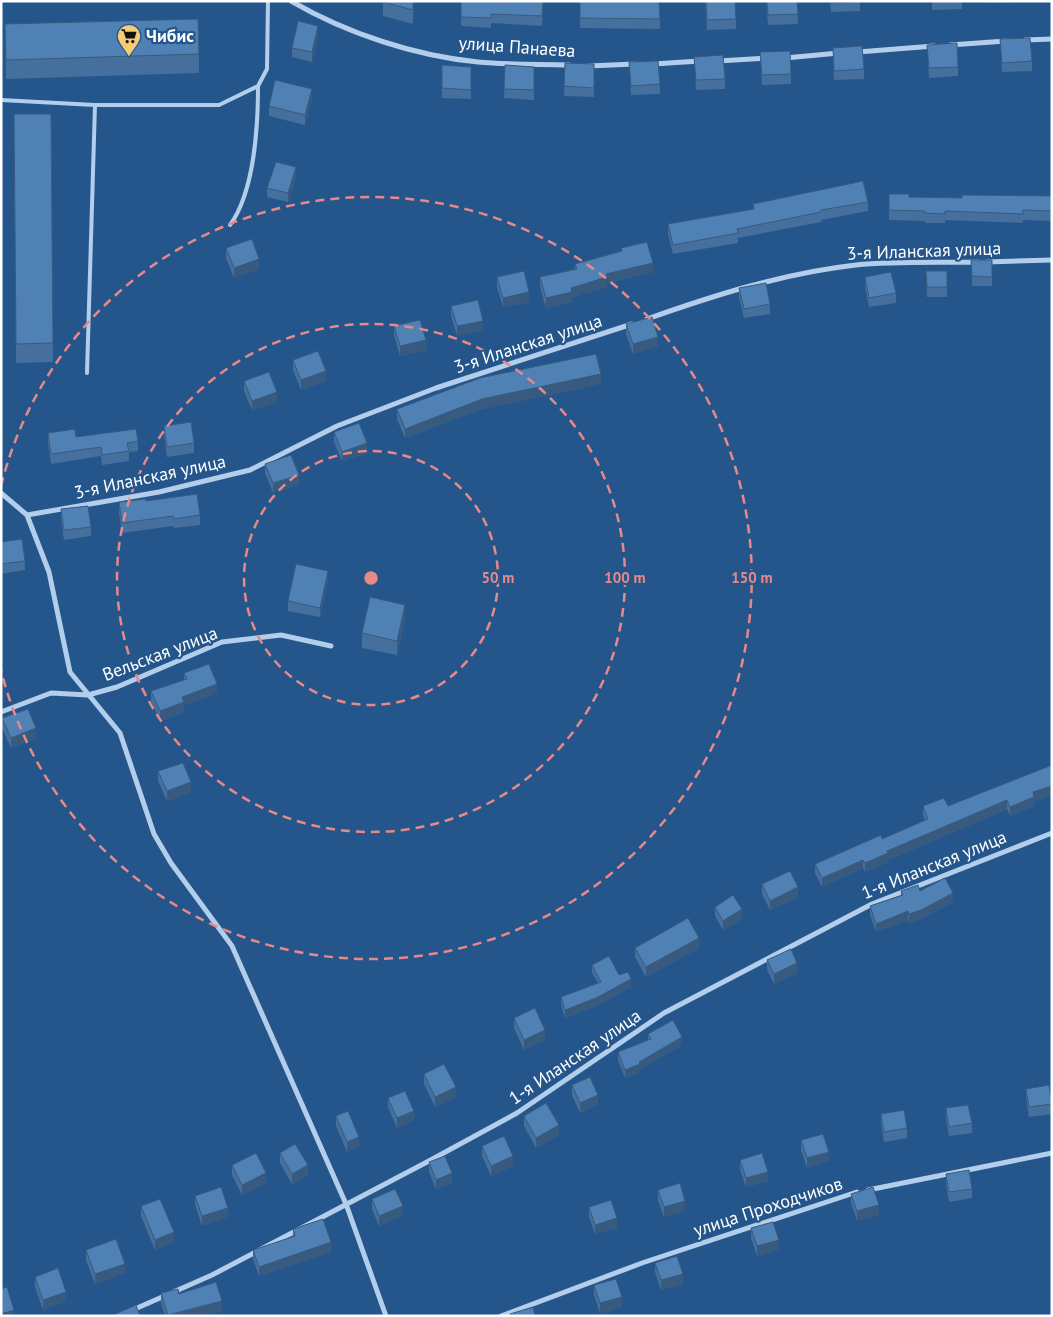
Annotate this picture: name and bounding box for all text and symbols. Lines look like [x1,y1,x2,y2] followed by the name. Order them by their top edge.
[116,23,142,57] supermarket icon: Чибис
[146,24,194,47] place label: Чибис
[458,31,576,62] street label: улица Панаева
[846,236,1002,265] street label: 3-я Иланская улица
[451,309,605,378] street label: 3-я Иланская улица
[72,449,228,504] street label: 3-я Иланская улица
[482,568,514,587] text: 50 m
[604,568,646,587] text: 100 m
[731,568,773,587] text: 150 m
[362,569,380,587] centre of rings
[99,621,221,686] street label: Вельская улица
[858,825,1010,904] street label: 1-я Иланская улица
[504,1004,645,1109] street label: 1-я Иланская улица
[690,1172,845,1241] street label: улица Проходчиков

